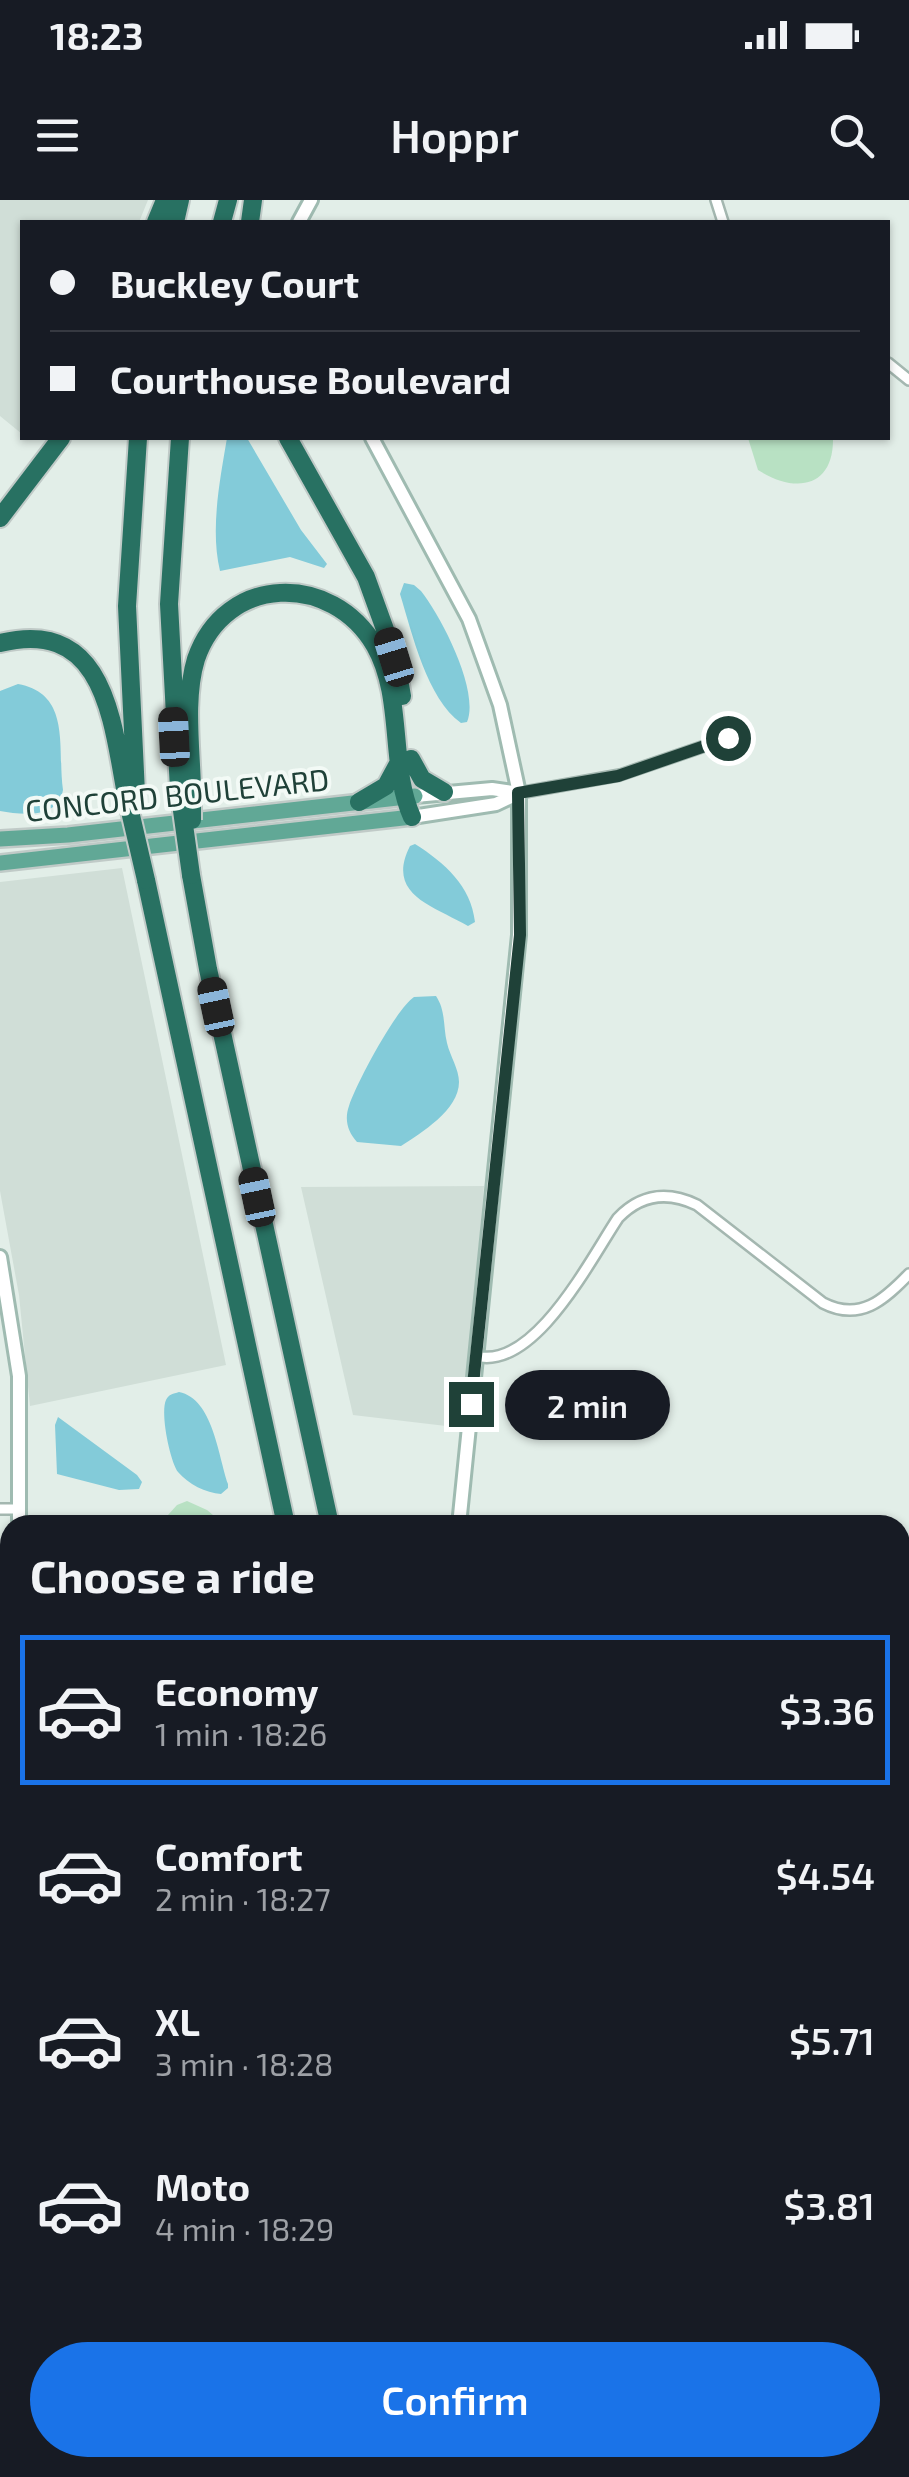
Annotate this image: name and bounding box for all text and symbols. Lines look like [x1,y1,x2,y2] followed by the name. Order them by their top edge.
[50,12,143,58] text: 18:23
[30,108,85,163] icon: menu
[390,108,519,162] text: Hoppr
[824,108,879,163] icon: search
[110,260,359,306] text: Buckley Court
[110,356,511,402] text: Courthouse Boulevard
[371,624,417,690] car
[157,706,191,768] car
[706,716,751,761] route start
[23,760,331,828] street label: CONCORD BOULEVARD
[195,975,237,1039] car
[236,1165,278,1229] car
[506,1369,671,1439] callout: 2 min
[449,1382,494,1427] route end
[547,1386,628,1424] text: 2 min
[30,1548,315,1602] text: Choose a ride
[35,1665,125,1755] icon: car
[155,1668,319,1714] text: Economy
[779,1687,875,1733] text: $3.36
[155,1714,327,1752] text: 1 min · 18:26
[35,1830,125,1920] icon: car
[155,1833,303,1879] text: Comfort
[776,1852,875,1898] text: $4.54
[155,1879,331,1917] text: 2 min · 18:27
[35,1995,125,2085] icon: car
[155,1998,200,2044] text: XL
[789,2017,875,2063] text: $5.71
[155,2044,333,2082] text: 3 min · 18:28
[35,2160,125,2250] icon: car
[155,2163,250,2209] text: Moto
[784,2182,875,2228] text: $3.81
[155,2209,334,2247] text: 4 min · 18:29
[30,2342,880,2457] button: Confirm

